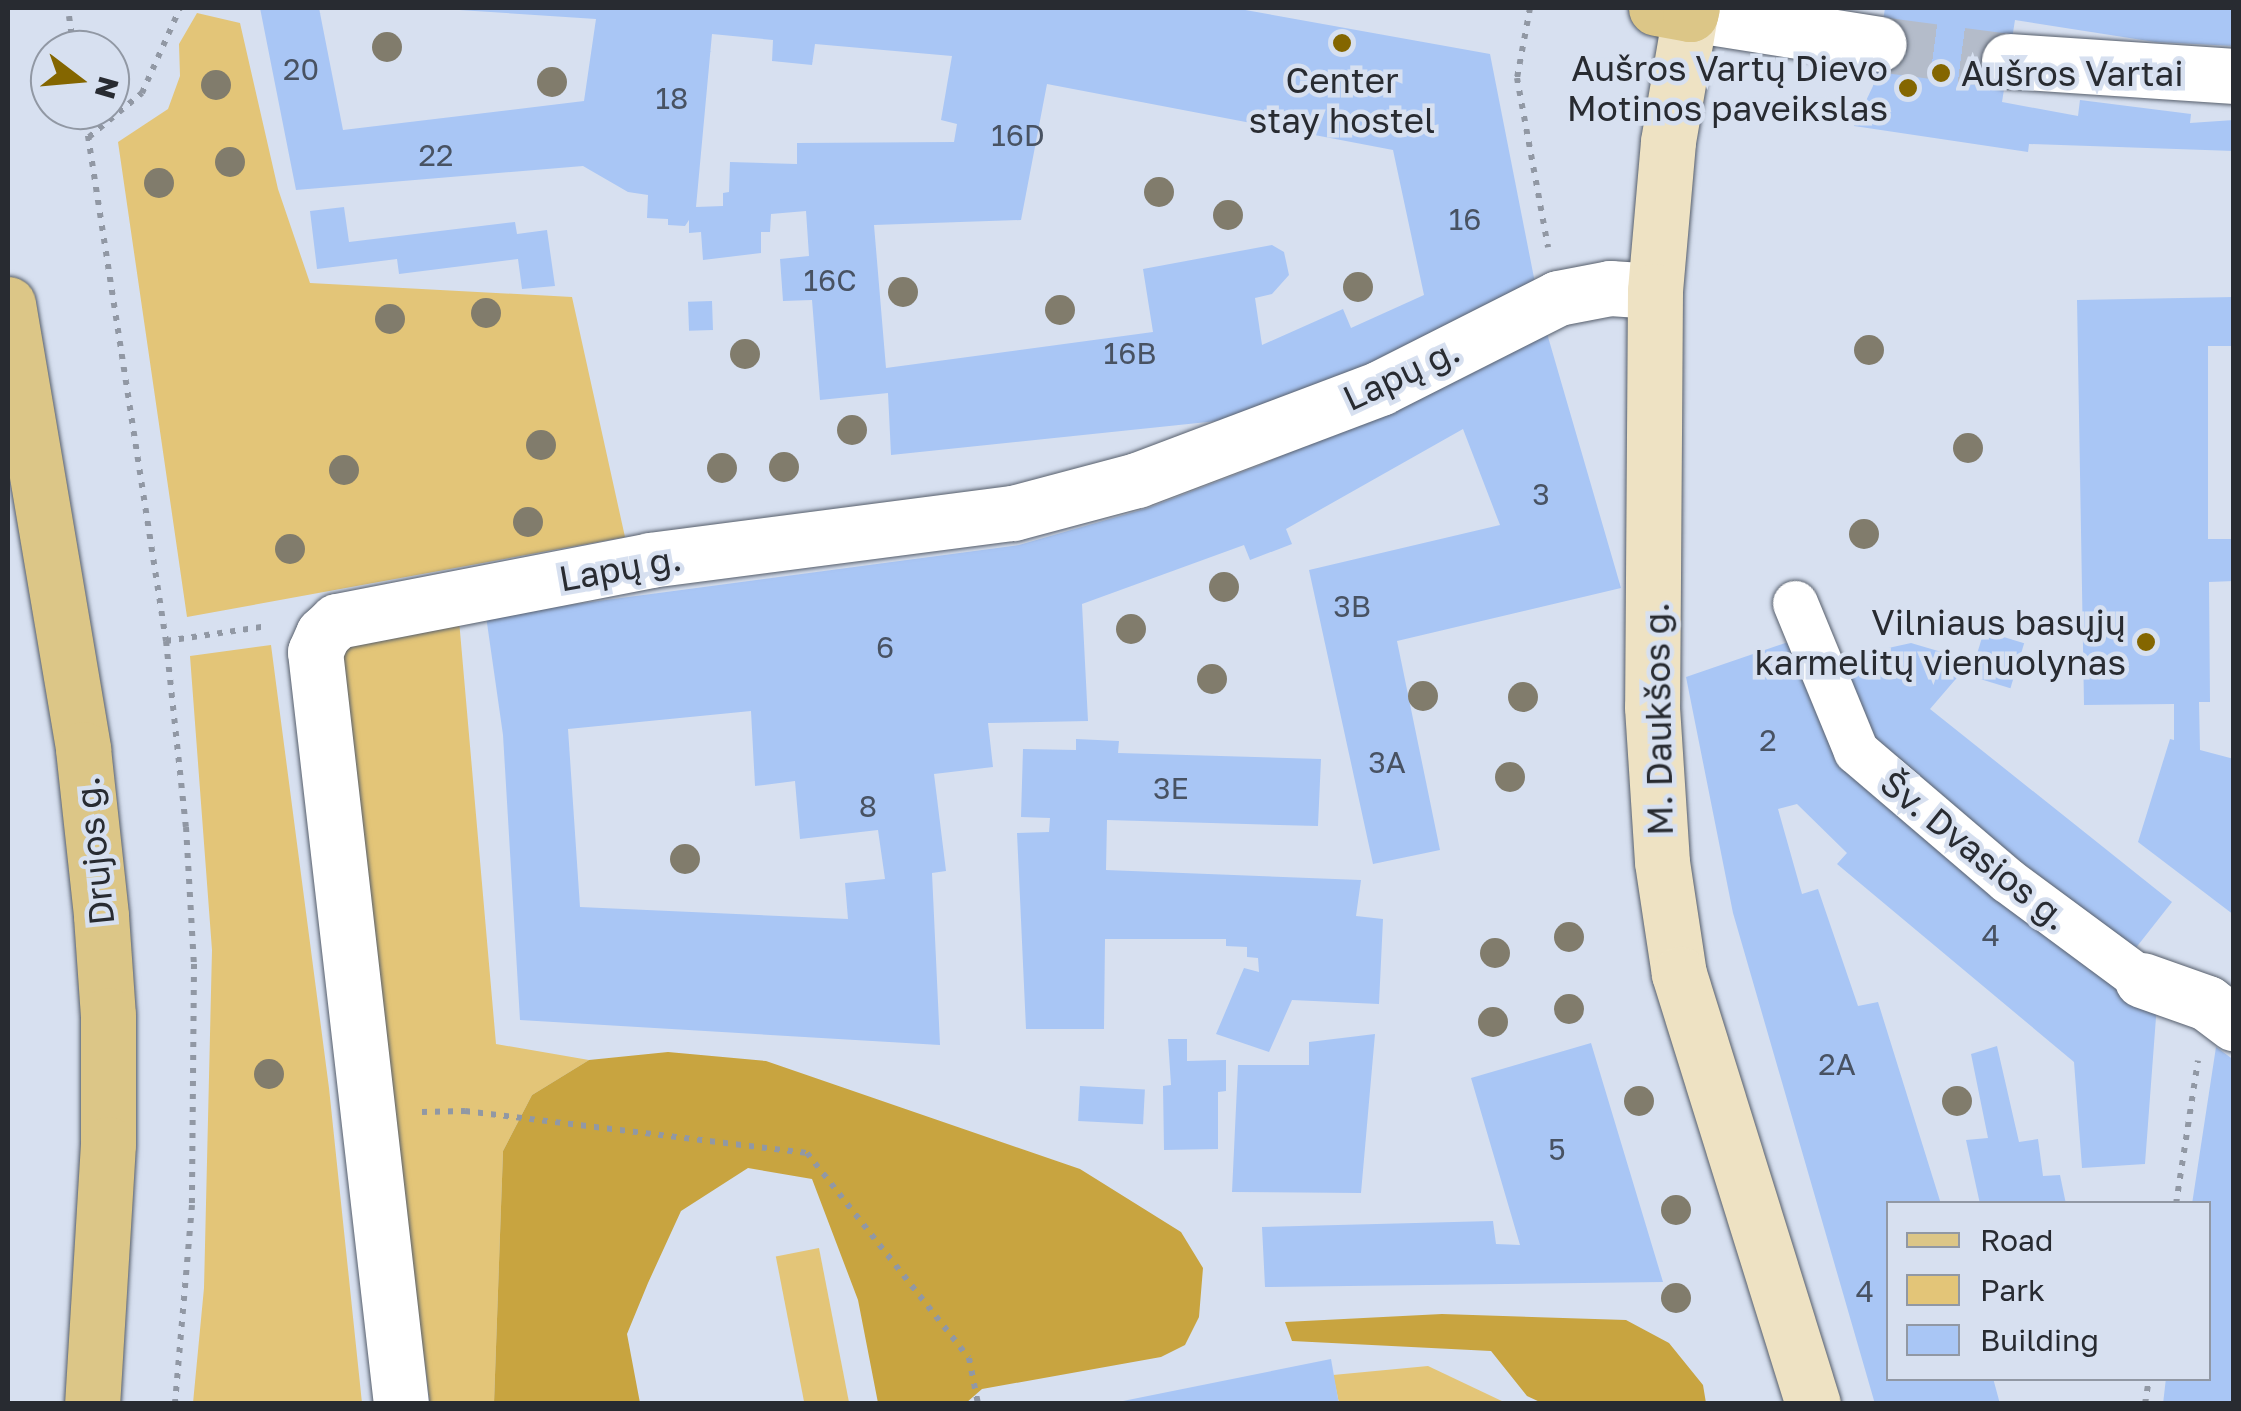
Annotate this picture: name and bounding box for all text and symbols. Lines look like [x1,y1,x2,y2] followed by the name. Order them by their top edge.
[30,30,130,130] north arrow
[1331,32,1353,54] marker: Center stay hostel
[1567,47,1888,129] place label: Aušros Vartų Dievo Motinos paveikslas
[283,51,319,87] house number: 20
[1961,52,2184,94] place label: Aušros Vartai
[1249,59,1435,141] place label: Center stay hostel
[1930,62,1952,84] marker: Aušros Vartai
[89,73,126,103] text: N
[1897,77,1919,99] marker: Aušros Vartų Dievo Motinos paveikslas
[656,80,688,116] house number: 18
[991,117,1045,153] house number: 16D
[419,137,453,173] house number: 22
[1449,201,1481,237] house number: 16
[803,262,857,298] house number: 16C
[1336,329,1466,419] street label: Lapų g.
[1104,335,1156,371] house number: 16B
[1532,476,1550,512] house number: 3
[556,537,684,599] street label: Lapų g.
[1333,588,1371,624] house number: 3B
[1754,601,2126,683] place label: Vilniaus basųjų karmelitų vienuolynas
[1635,602,1681,836] street label: M. Daukšos g.
[876,629,894,665] house number: 6
[2135,631,2157,653] marker: Vilniaus basųjų karmelitų vienuolynas
[1759,722,1777,758] house number: 2
[1368,744,1406,780] house number: 3A
[1872,761,2078,939] street label: Šv. Dvasios g.
[1153,770,1189,806] house number: 3E
[65,775,123,927] street label: Drujos g.
[859,788,877,824] house number: 8
[1982,917,2000,953] house number: 4
[1818,1046,1856,1082] house number: 2A
[1548,1131,1566,1167] house number: 5
[1886,1201,2211,1381] legend
[1980,1222,2054,1258] text: Road
[1980,1272,2045,1308] text: Park
[1856,1273,1874,1309] house number: 4
[1980,1322,2099,1358] text: Building

